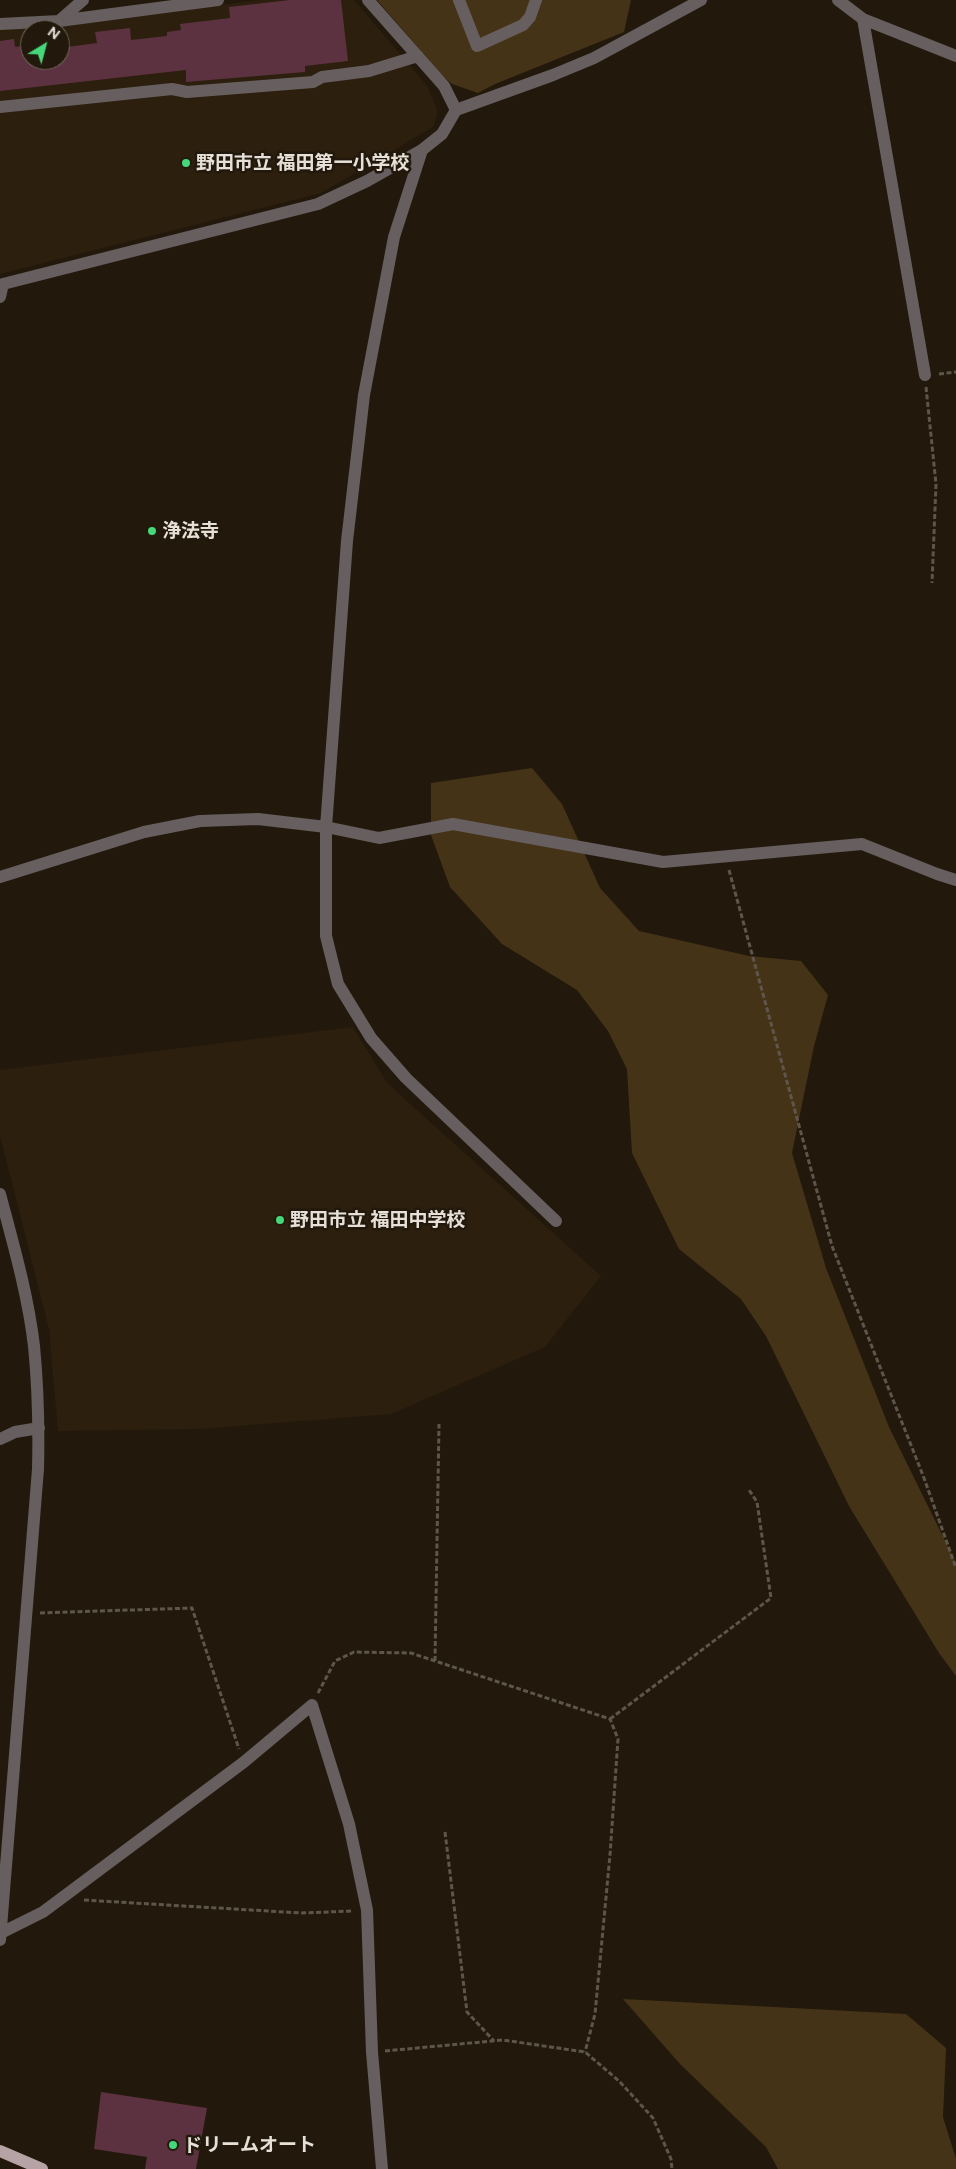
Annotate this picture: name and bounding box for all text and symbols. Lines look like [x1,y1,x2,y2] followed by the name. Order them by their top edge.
[20,20,70,70] north arrow
[44,23,63,43] text: N
[196,152,410,174] place label: 野田市立 福田第一小学校
[180,157,192,169] marker: 野田市立 福田第一小学校
[162,520,219,542] place label: 浄法寺
[146,525,158,537] marker: 浄法寺
[290,1209,466,1231] place label: 野田市立 福田中学校
[274,1214,286,1226] marker: 野田市立 福田中学校
[183,2134,316,2156] place label: ドリームオート
[167,2139,179,2151] marker: ドリームオート

